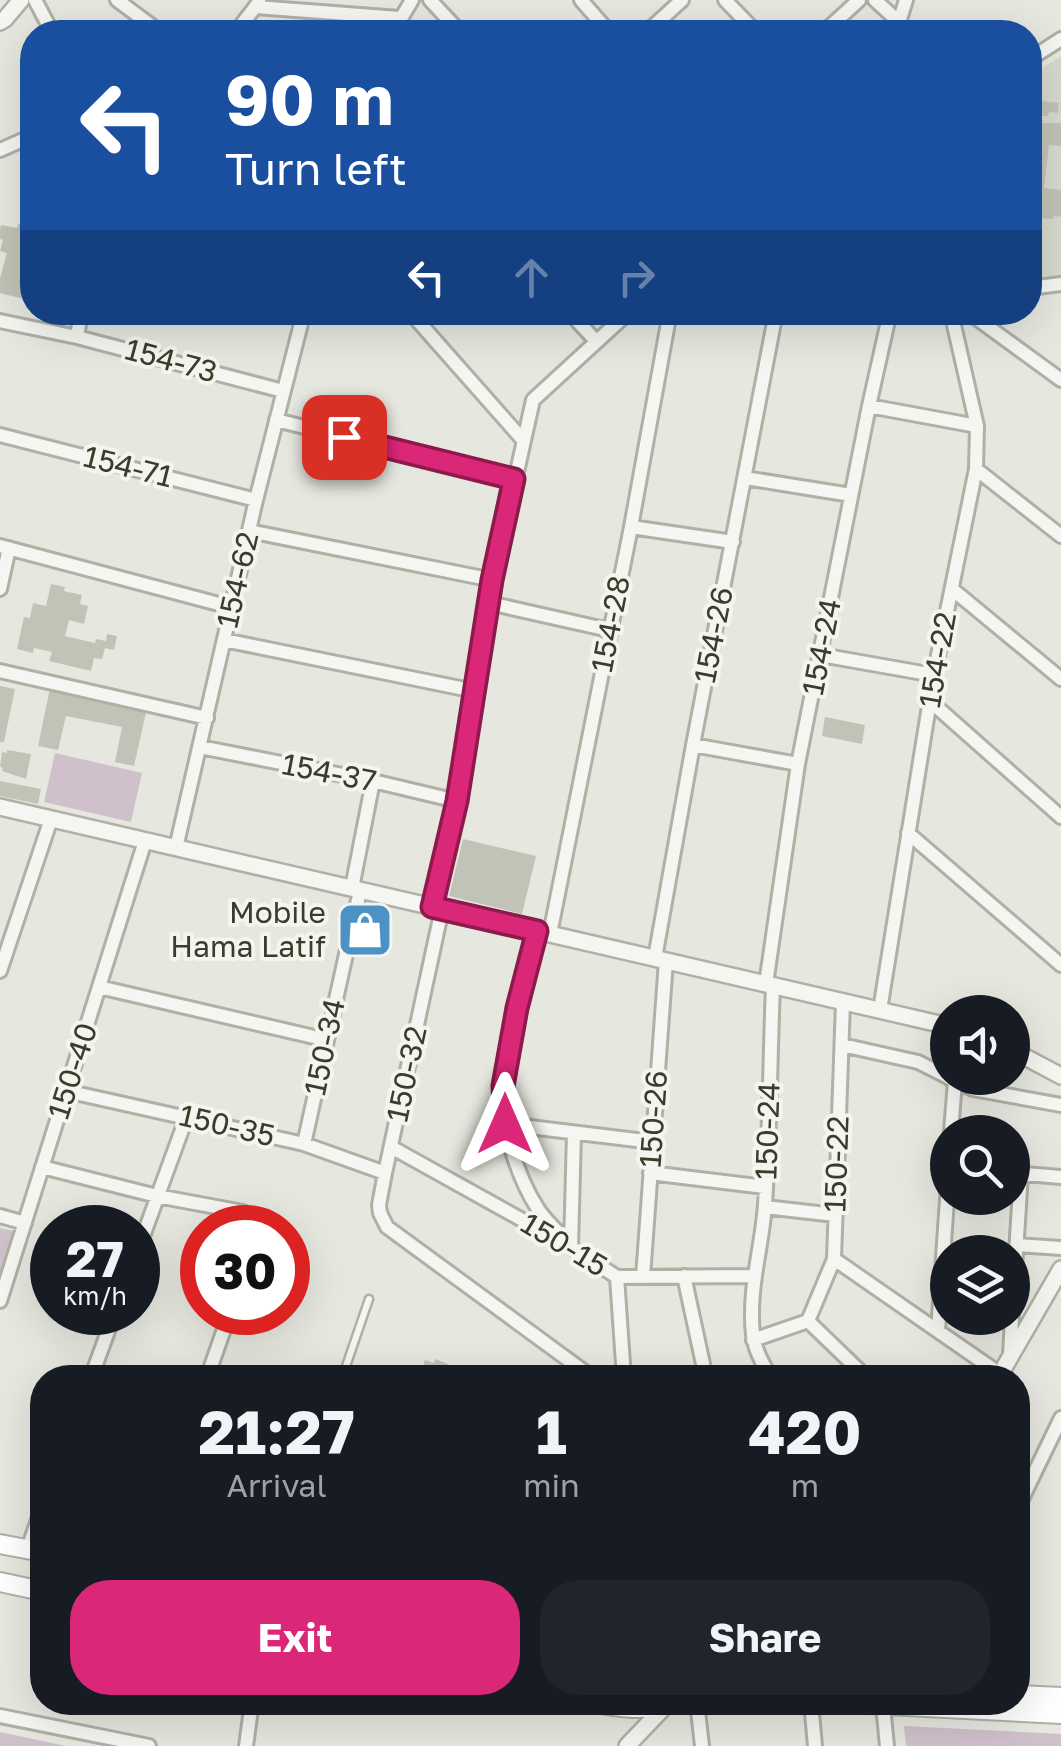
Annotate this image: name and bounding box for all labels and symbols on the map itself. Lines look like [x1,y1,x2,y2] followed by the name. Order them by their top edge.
[122,331,221,389] street label: 154-73
[302,395,387,480] pin
[80,438,176,494] street label: 154-71
[209,528,265,631] street label: 154-62
[583,573,637,675] street label: 154-28
[686,584,740,686] street label: 154-26
[794,596,848,698] street label: 154-24
[911,609,963,710] street label: 154-22
[279,745,379,799] street label: 154-37
[170,894,326,964] place label: Mobile Hama Latif
[335,900,395,960] shop icon: Mobile Hama Latif
[296,995,352,1098] street label: 150-34
[40,1018,104,1123] street label: 150-40
[378,1023,434,1125] street label: 150-32
[632,1069,674,1169] street label: 150-26
[453,1072,557,1176] position arrow
[747,1082,787,1180] street label: 150-24
[176,1097,278,1153] street label: 150-35
[816,1115,856,1213] street label: 150-22
[180,1205,310,1335] speed limit sign: 30
[515,1205,614,1284] street label: 150-15

